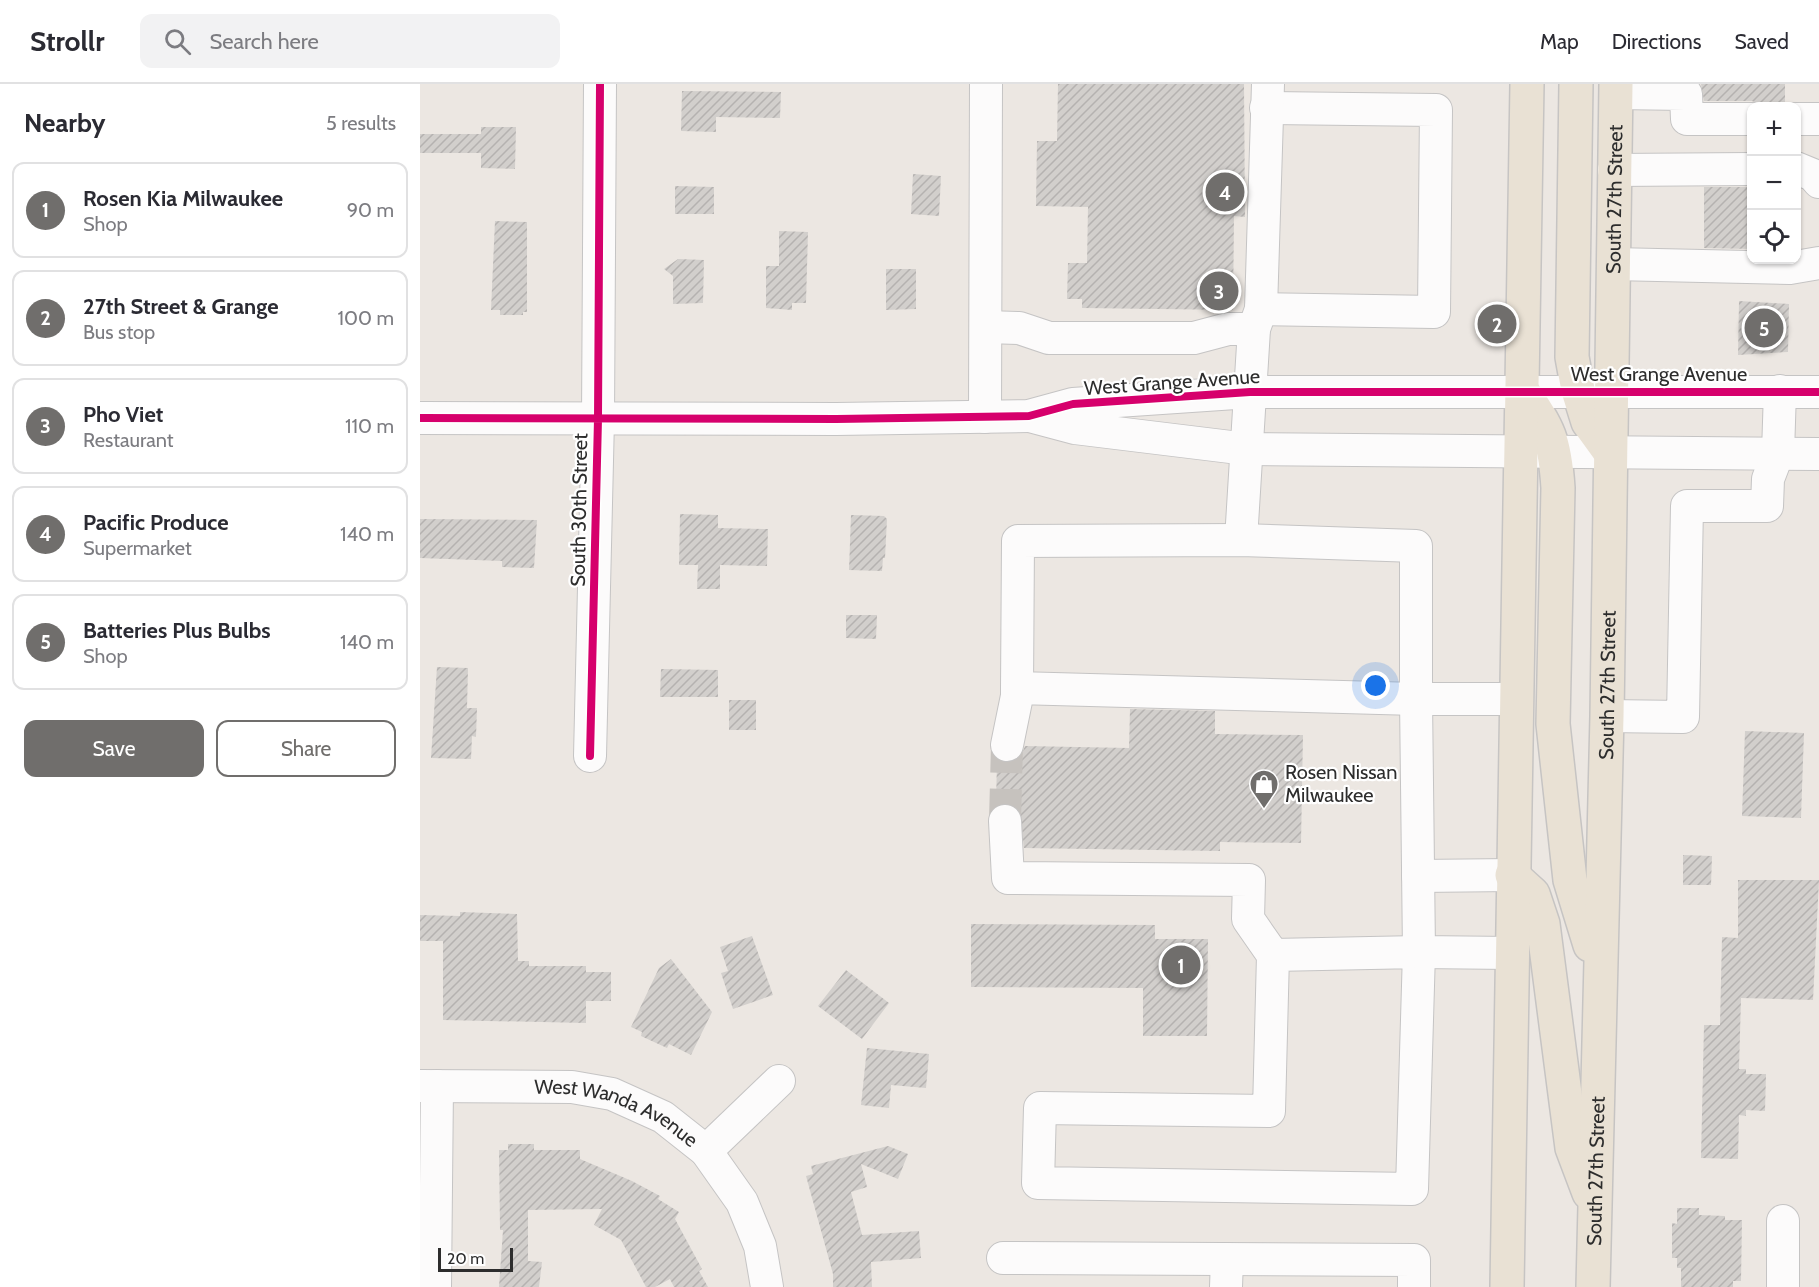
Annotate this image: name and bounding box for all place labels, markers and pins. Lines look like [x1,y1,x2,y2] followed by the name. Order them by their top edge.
[1206,170,1244,214] pin: 4
[1200,268,1238,314] pin: 3
[1478,302,1516,346] pin: 2
[1744,306,1784,350] pin: 5
[1285,760,1397,807] place label: Rosen Nissan Milwaukee
[1248,768,1280,810] shop icon: Rosen Nissan Milwaukee
[1162,942,1200,988] pin: 1

